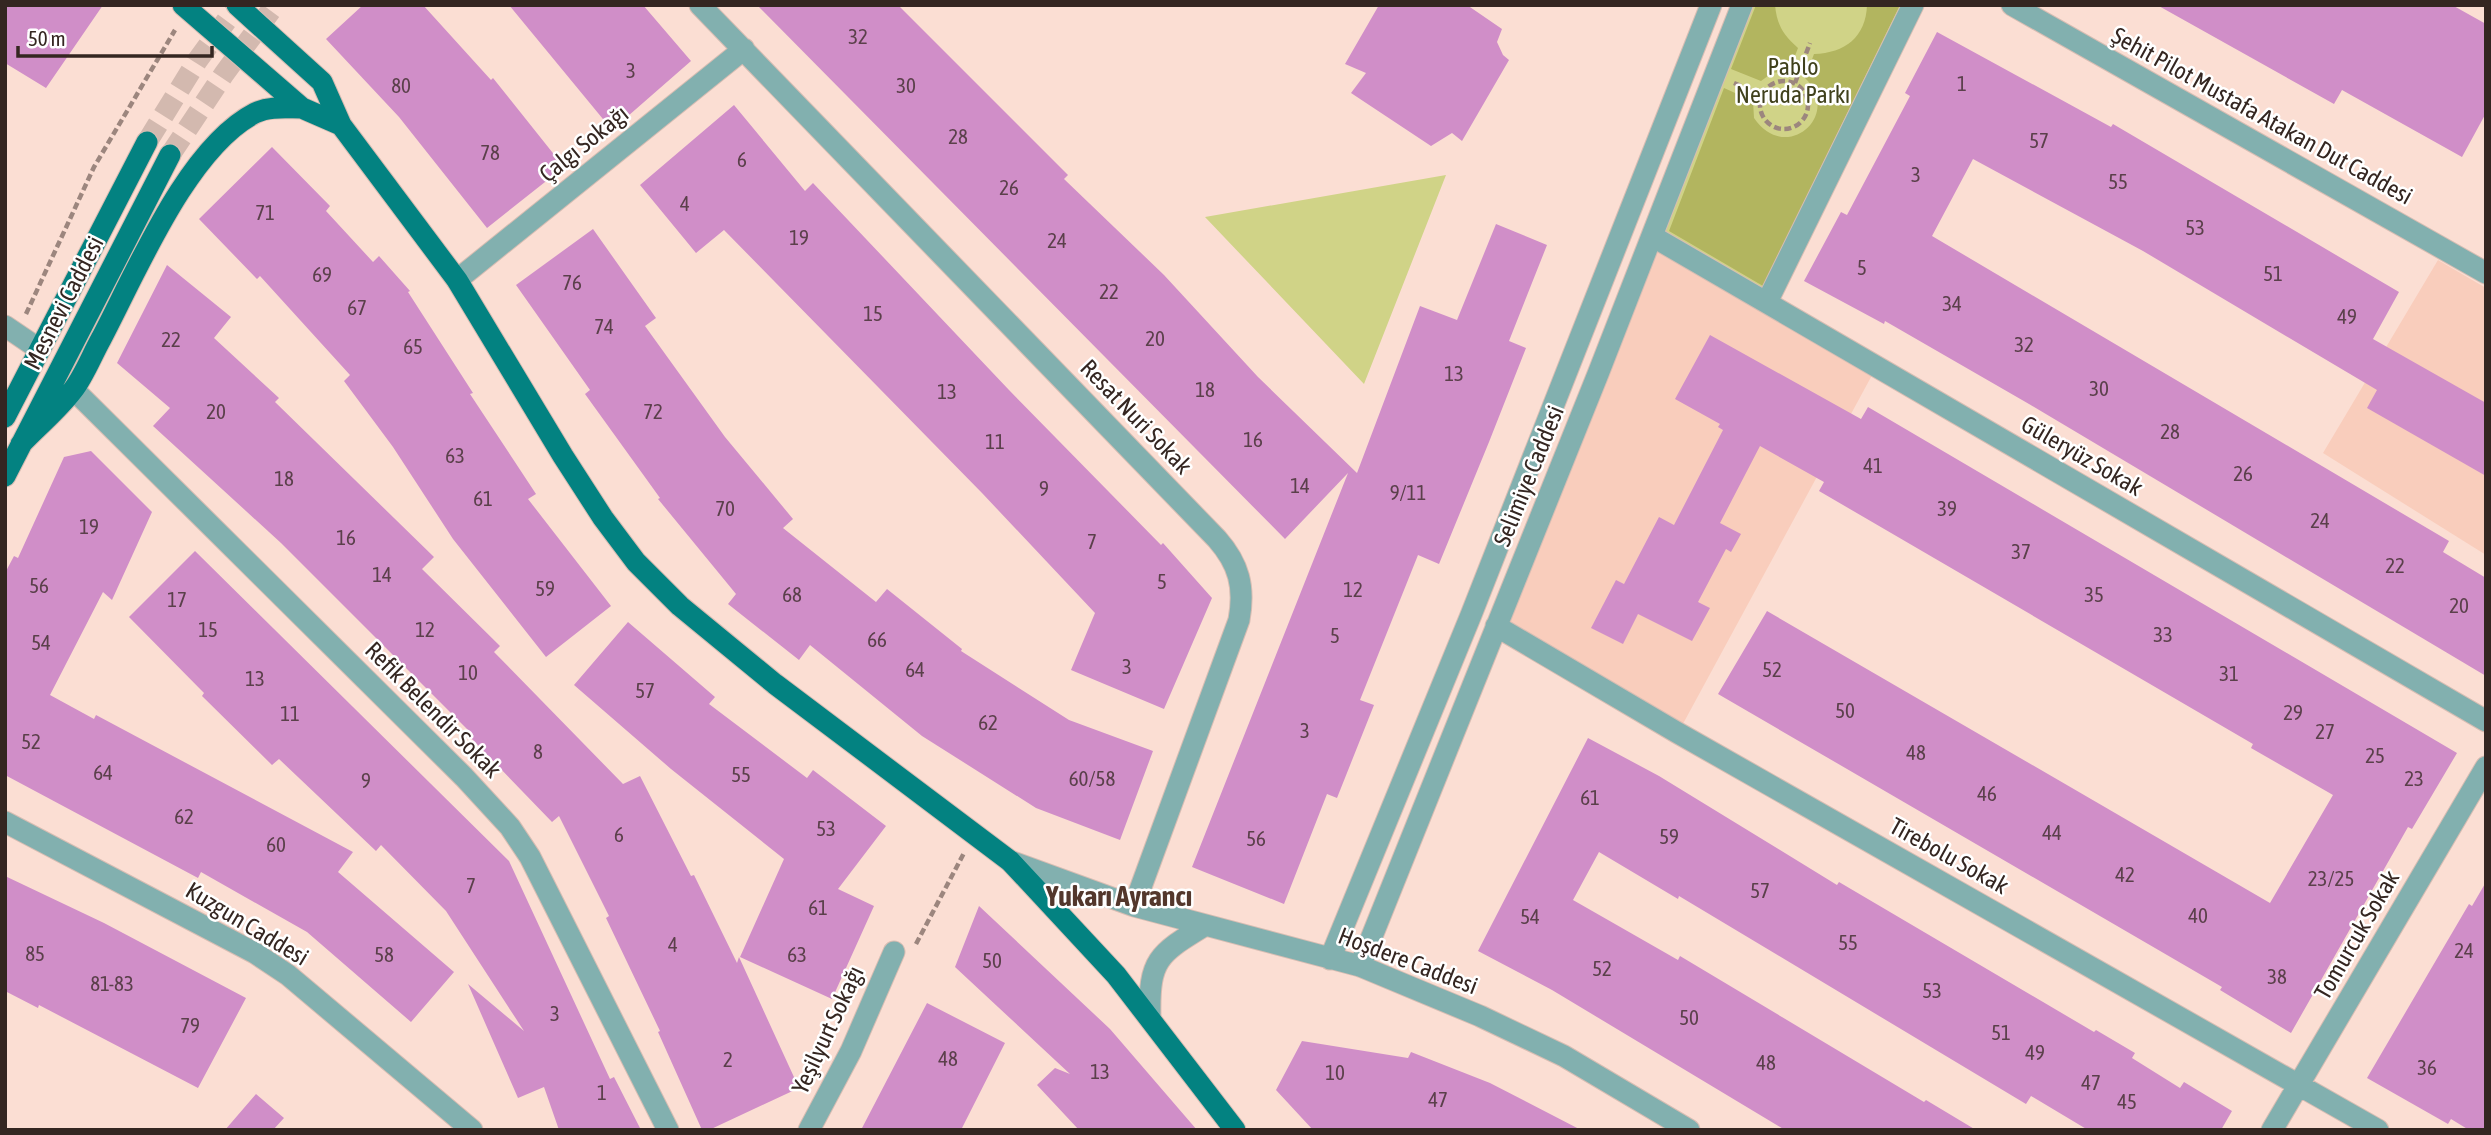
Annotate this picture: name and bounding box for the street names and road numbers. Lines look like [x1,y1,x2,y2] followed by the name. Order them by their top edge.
[2107,21,2417,210] street label: Şehit Pilot Mustafa Atakan Dut Caddesi
[534,100,633,187] street label: Çalgı Sokağı
[18,232,109,374] street label: Mesnevi Caddesi
[1075,354,1198,480] street label: Resat Nuri Sokak
[1488,402,1569,550] street label: Selimiye Caddesi
[2017,410,2148,501] street label: Güleryüz Sokak
[360,636,507,783] street label: Refik Belendir Sokak
[1885,812,2013,899] street label: Tirebolu Sokak
[2309,865,2405,1004] street label: Tomurcuk Sokak
[181,876,313,971] street label: Kuzgun Caddesi
[1335,922,1482,999] street label: Hoşdere Caddesi
[786,962,869,1098] street label: Yeşilyurt Sokağı

